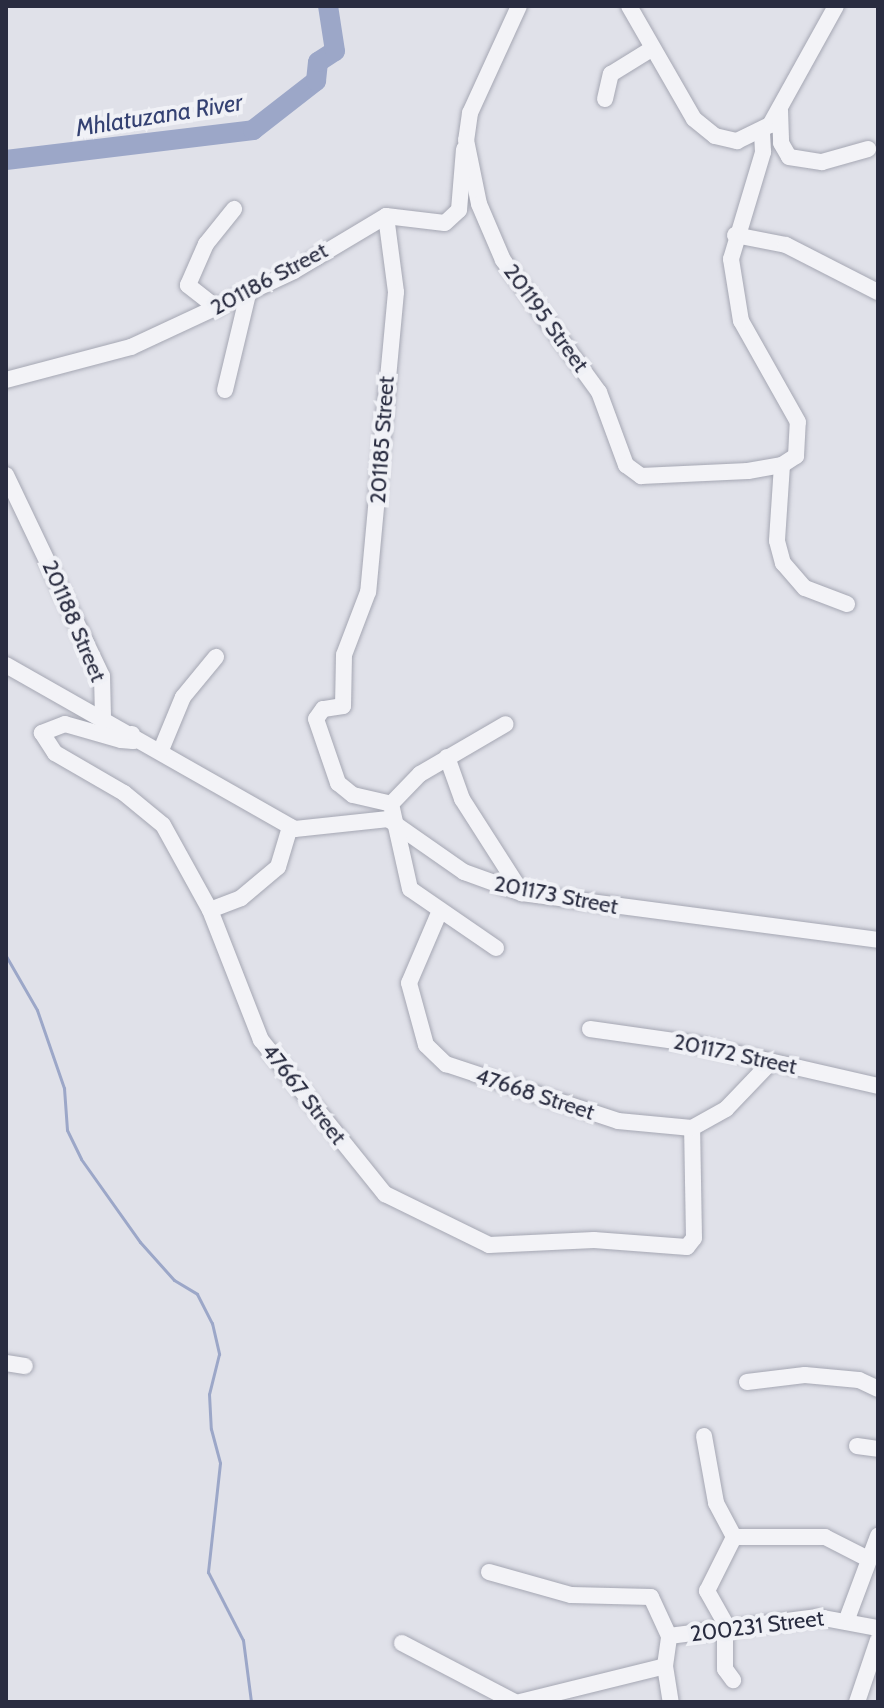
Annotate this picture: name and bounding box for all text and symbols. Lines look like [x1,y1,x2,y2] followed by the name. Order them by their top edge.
[74,88,244,142] water label: Mhlatuzana River
[206,237,332,321] street label: 201186 Street
[498,259,594,377] street label: 201195 Street
[364,375,400,505] street label: 201185 Street
[37,556,111,686] street label: 201188 Street
[492,870,620,920] street label: 201173 Street
[671,1028,799,1080] street label: 201172 Street
[256,1038,352,1150] street label: 47667 Street
[472,1062,598,1126] street label: 47668 Street
[689,1605,825,1647] street label: 200231 Street

